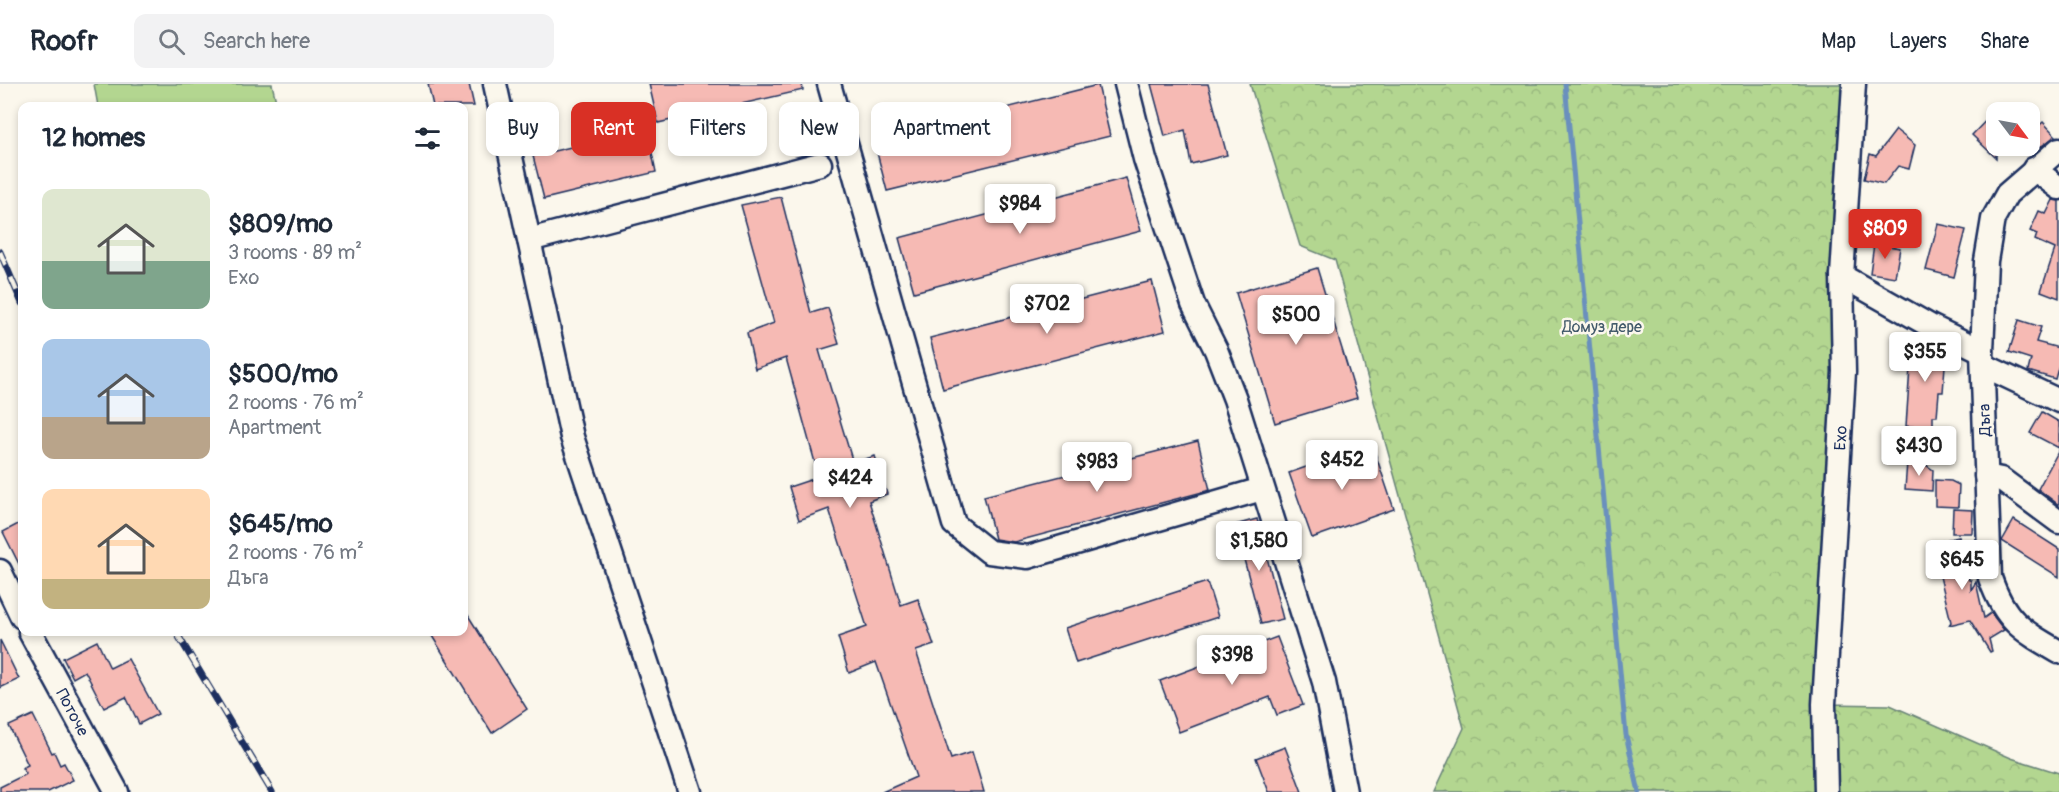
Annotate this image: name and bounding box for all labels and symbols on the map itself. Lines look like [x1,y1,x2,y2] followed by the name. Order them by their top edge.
[1986,102,2040,156] north arrow
[984,184,1056,235] pin: $984
[1849,209,1921,260] pin: $809
[1011,284,1083,335] pin: $702
[1260,295,1332,346] pin: $500
[1561,317,1642,337] park label: Домуз дере
[1889,332,1961,383] pin: $355
[1974,403,1996,438] street label: Дъга
[1830,425,1852,451] street label: Ехо
[1883,426,1955,477] pin: $430
[1306,440,1378,491] pin: $452
[1061,442,1133,493] pin: $983
[814,458,886,509] pin: $424
[1210,521,1308,572] pin: $1,580
[1926,540,1998,591] pin: $645
[1196,635,1268,686] pin: $398
[51,685,93,740] street label: Поточе

